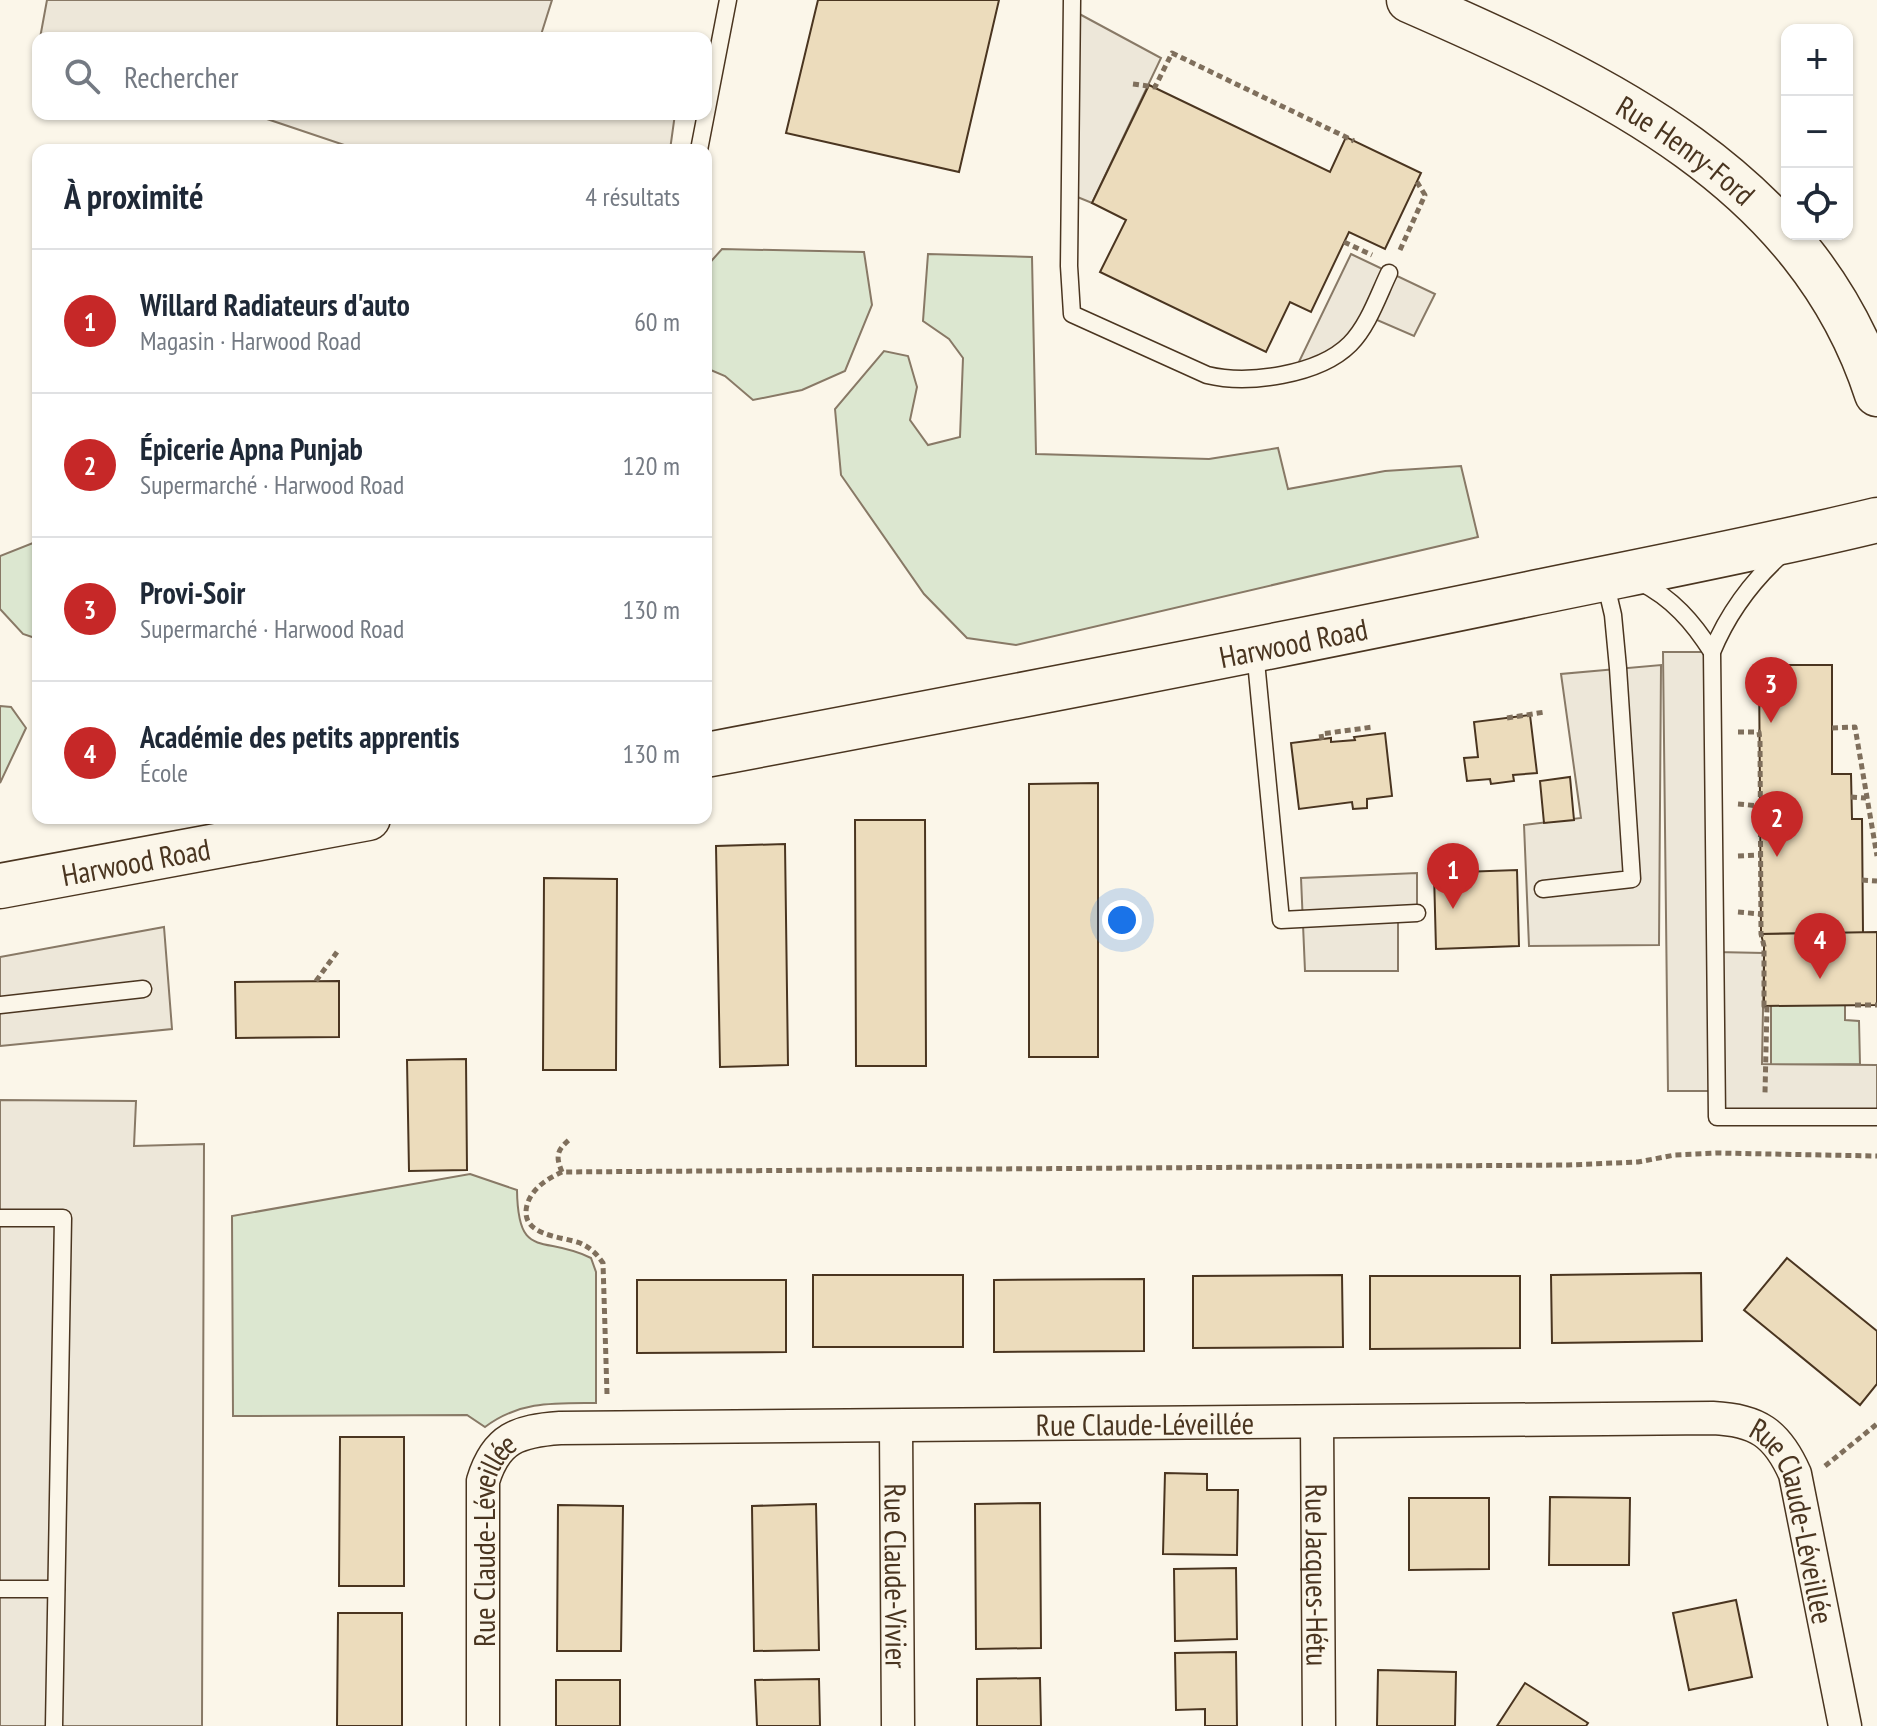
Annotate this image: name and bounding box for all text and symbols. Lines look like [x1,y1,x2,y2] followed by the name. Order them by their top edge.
[1781,24,1853,240] map controls
[1781,24,1853,96] button: +
[32,32,712,120] search box
[60,54,104,98] icon: search
[124,57,238,96] text: Rechercher
[1610,86,1764,213] street label: Rue Henry-Ford
[1781,96,1853,168] button: −
[1781,168,1853,240] button: locate
[64,174,204,218] text: À proximité
[585,180,680,213] text: 4 résultats
[140,285,410,324] text: Willard Radiateurs d'auto
[84,305,96,338] text: 1
[634,305,680,338] text: 60 m
[140,324,361,357] text: Magasin · Harwood Road
[140,429,363,468] text: Épicerie Apna Punjab
[84,449,96,482] text: 2
[622,449,680,482] text: 120 m
[140,468,404,501] text: Supermarché · Harwood Road
[140,573,245,612] text: Provi-Soir
[84,593,96,626] text: 3
[622,593,680,626] text: 130 m
[1216,608,1371,676] street label: Harwood Road
[140,612,404,645] text: Supermarché · Harwood Road
[1745,657,1797,723] pin: 3
[140,717,460,756] text: Académie des petits apprentis
[84,737,96,770] text: 4
[622,737,680,770] text: 130 m
[140,756,188,789] text: École
[1751,791,1803,857] pin: 2
[58,828,213,894] street label: Harwood Road
[1427,843,1479,909] pin: 1
[1102,900,1142,940] your location
[1794,913,1846,979] pin: 4
[1036,1402,1254,1443] street label: Rue Claude-Léveillée
[1744,1408,1844,1627] street label: Rue Claude-Léveillée
[463,1423,523,1647] street label: Rue Claude-Léveillée
[877,1483,917,1669] street label: Rue Claude-Vivier
[1298,1484,1338,1666] street label: Rue Jacques-Hétu

